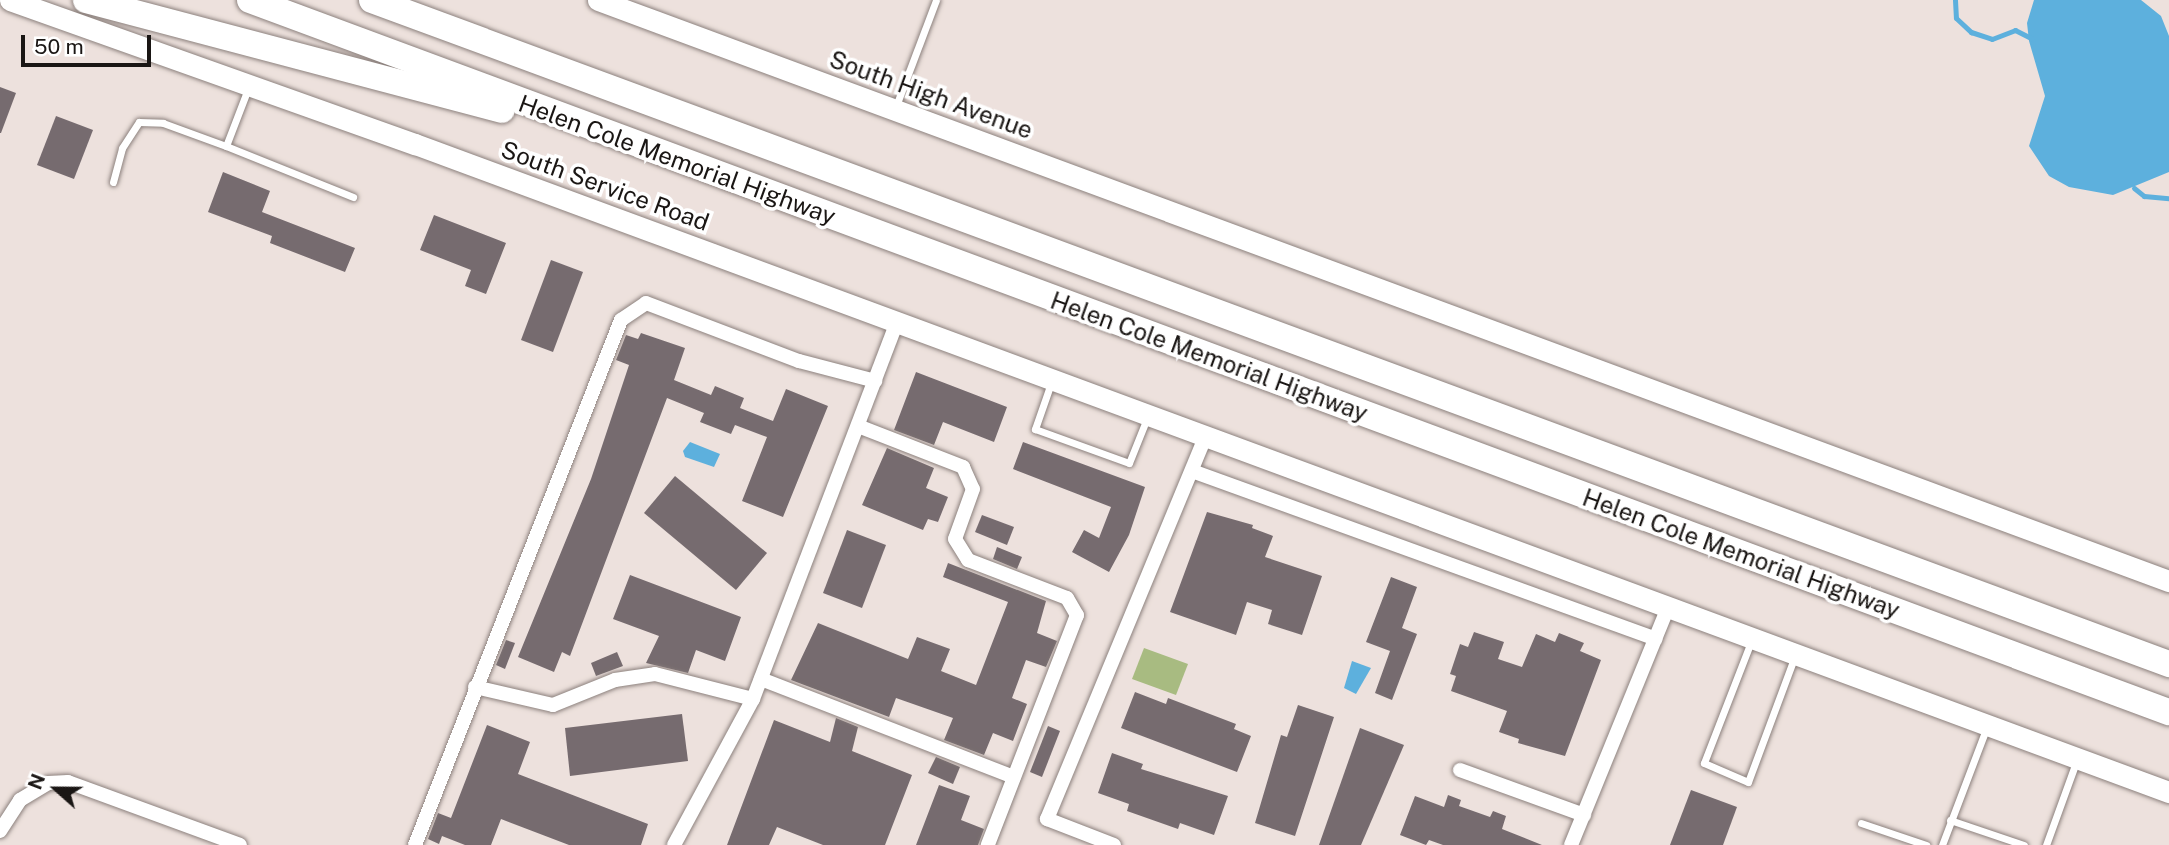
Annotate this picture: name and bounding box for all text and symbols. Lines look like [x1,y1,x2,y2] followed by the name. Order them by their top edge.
[24,21,154,65] scale bar
[34,34,84,59] text: 50 m
[826,45,1036,145] street label: South High Avenue
[514,89,840,231] street label: Helen Cole Memorial Highway
[497,135,713,237] street label: South Service Road
[1046,286,1372,428] street label: Helen Cole Memorial Highway
[1578,483,1904,625] street label: Helen Cole Memorial Highway
[21,754,91,824] north arrow
[23,771,49,792] text: N

